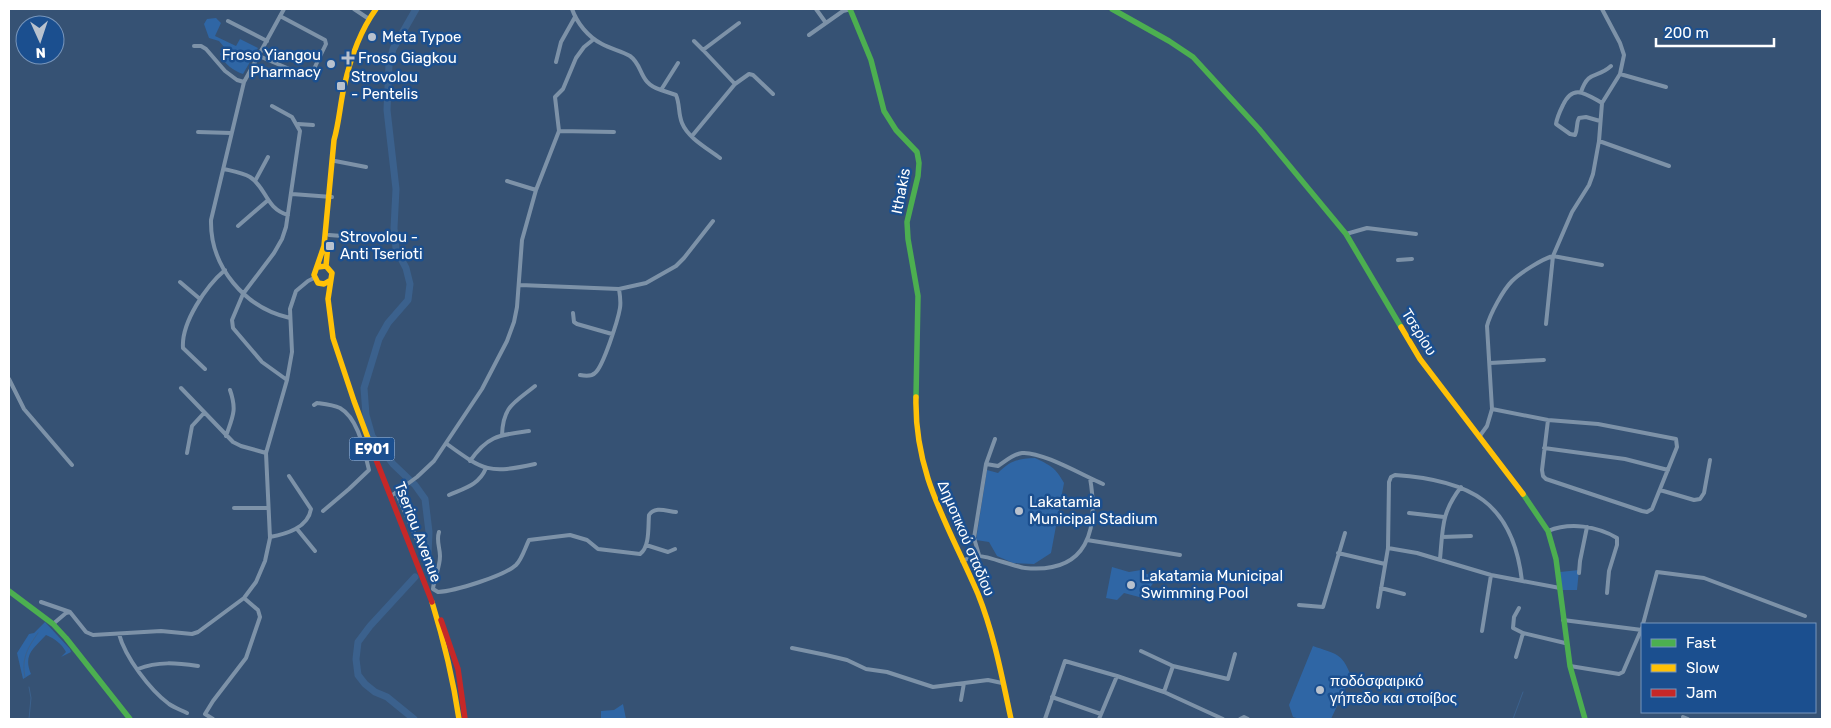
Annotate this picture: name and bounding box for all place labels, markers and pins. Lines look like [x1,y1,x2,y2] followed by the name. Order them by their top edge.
[382,28,461,46] place label: Meta Typoe
[366,31,378,43] marker: Meta Typoe
[222,46,321,81] place label: Froso Yiangou Pharmacy
[358,49,457,67] place label: Froso Giagkou
[342,52,354,64] marker: Froso Giagkou
[325,58,337,70] marker: Froso Yiangou Pharmacy
[351,68,418,103] place label: Strovolou - Pentelis
[335,80,347,92] marker: Strovolou - Pentelis
[340,228,423,263] place label: Strovolou - Anti Tserioti
[324,240,336,252] marker: Strovolou - Anti Tserioti
[1029,493,1158,528] place label: Lakatamia Municipal Stadium
[1013,505,1025,517] marker: Lakatamia Municipal Stadium
[1141,567,1283,602] place label: Lakatamia Municipal Swimming Pool
[1125,579,1137,591] marker: Lakatamia Municipal Swimming Pool
[1330,672,1457,707] place label: ποδόσφαιρικό γήπεδο και στοίβος
[1314,684,1326,696] marker: ποδόσφαιρικό γήπεδο και στοίβος

